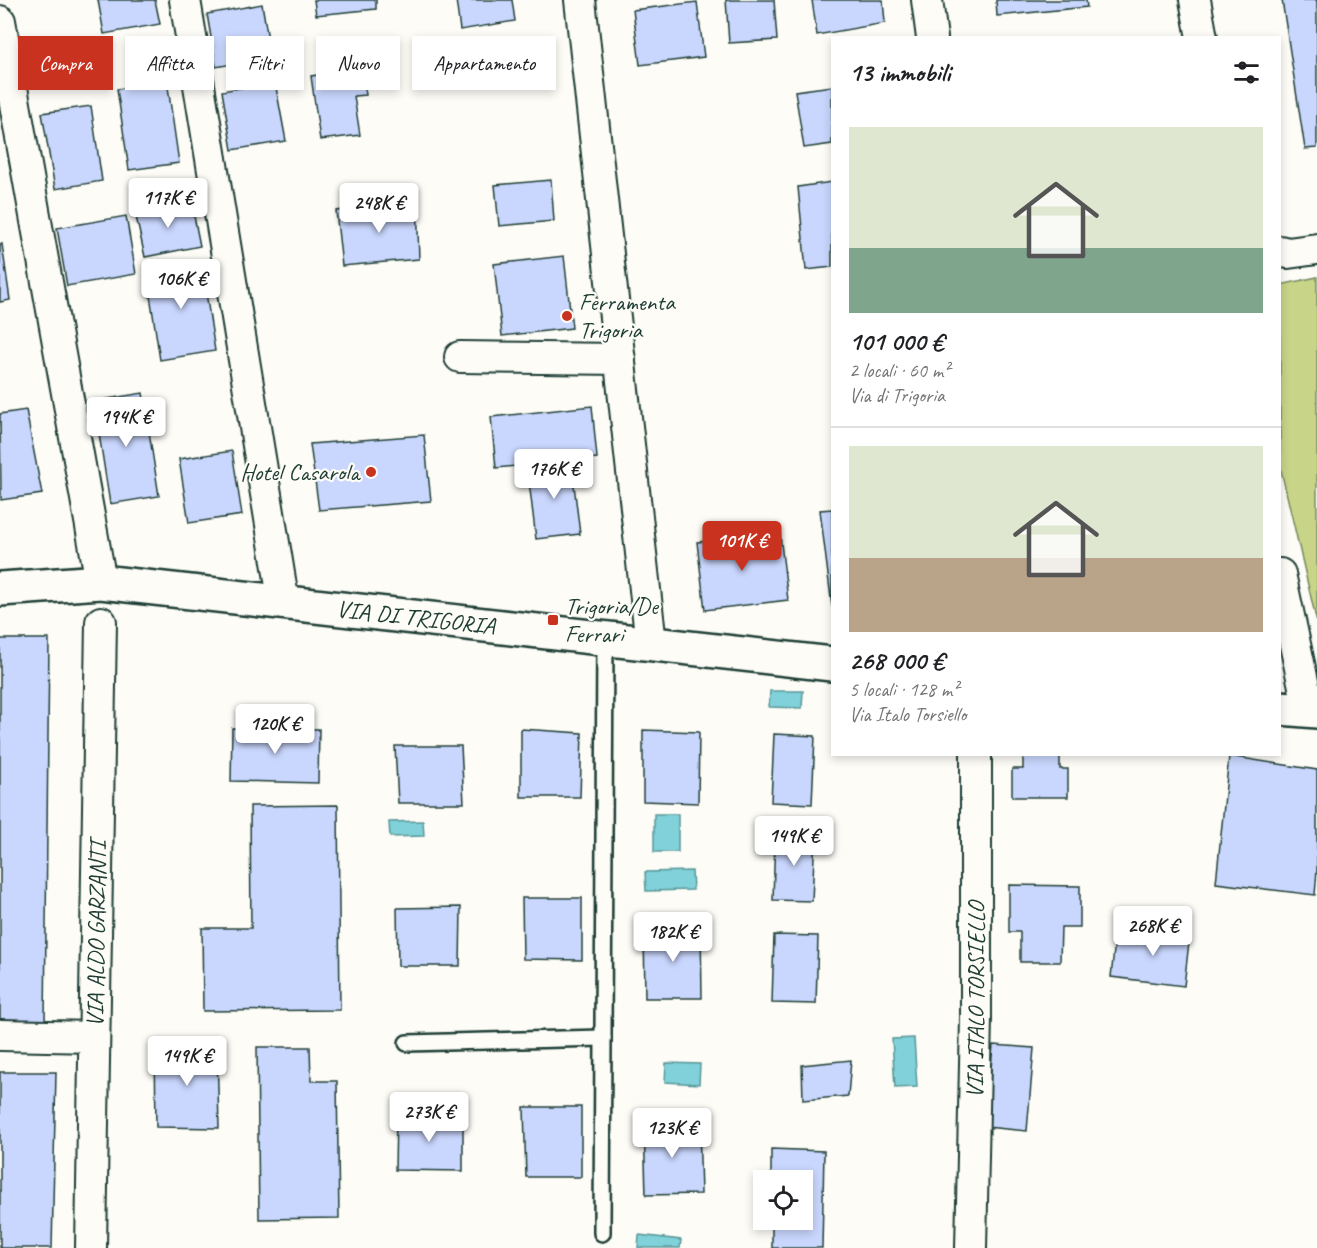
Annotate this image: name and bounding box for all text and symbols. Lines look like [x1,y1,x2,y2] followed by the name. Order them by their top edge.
[18,36,113,90] chip: Compra
[125,36,214,90] chip: Affitta
[226,36,304,90] chip: Filtri
[316,36,400,90] chip: Nuovo
[412,36,556,90] chip: Appartamento
[849,56,950,89] text: 13 immobili
[1230,56,1263,89] icon: filters
[1002,166,1110,274] icon: home
[119,178,217,229] pin: 117K €
[330,183,428,234] pin: 248K €
[143,185,193,210] text: 117K €
[354,190,405,215] text: 248K €
[132,259,230,310] pin: 106K €
[155,266,207,291] text: 106K €
[579,287,676,345] place label: Ferramenta Trigoria
[560,309,574,323] marker: Ferramenta Trigoria
[849,325,943,358] text: 101 000 €
[849,358,949,383] text: 2 locali · 60 m²
[849,383,945,408] text: Via di Trigoria
[77,397,175,448] pin: 194K €
[101,404,151,429] text: 194K €
[505,449,603,500] pin: 176K €
[528,456,580,481] text: 176K €
[240,457,361,487] place label: Hotel Casarola
[364,465,378,479] marker: Hotel Casarola
[1002,485,1110,593] icon: home
[693,521,791,572] pin: 101K €
[717,528,768,553] text: 101K €
[565,591,660,649] place label: Trigoria/De Ferrari
[335,594,498,641] street label: VIA DI TRIGORIA
[546,613,560,627] marker: Trigoria/De Ferrari
[849,644,944,677] text: 268 000 €
[849,677,958,702] text: 5 locali · 128 m²
[849,702,966,727] text: Via Italo Torsiello
[226,704,324,755] pin: 120K €
[250,711,301,736] text: 120K €
[745,816,843,867] pin: 149K €
[769,823,819,848] text: 149K €
[80,835,113,1027] street label: VIA ALDO GARZANTI
[959,899,991,1099] street label: VIA ITALO TORSIELLO
[1104,906,1202,957] pin: 268K €
[624,912,722,963] pin: 182K €
[1127,913,1179,938] text: 268K €
[648,919,699,944] text: 182K €
[138,1036,236,1087] pin: 149K €
[162,1043,212,1068] text: 149K €
[380,1092,478,1143] pin: 273K €
[404,1099,454,1124] text: 273K €
[623,1108,721,1159] pin: 123K €
[647,1115,698,1140] text: 123K €
[753,1170,813,1230] map controls
[753,1170,813,1230] button: locate

